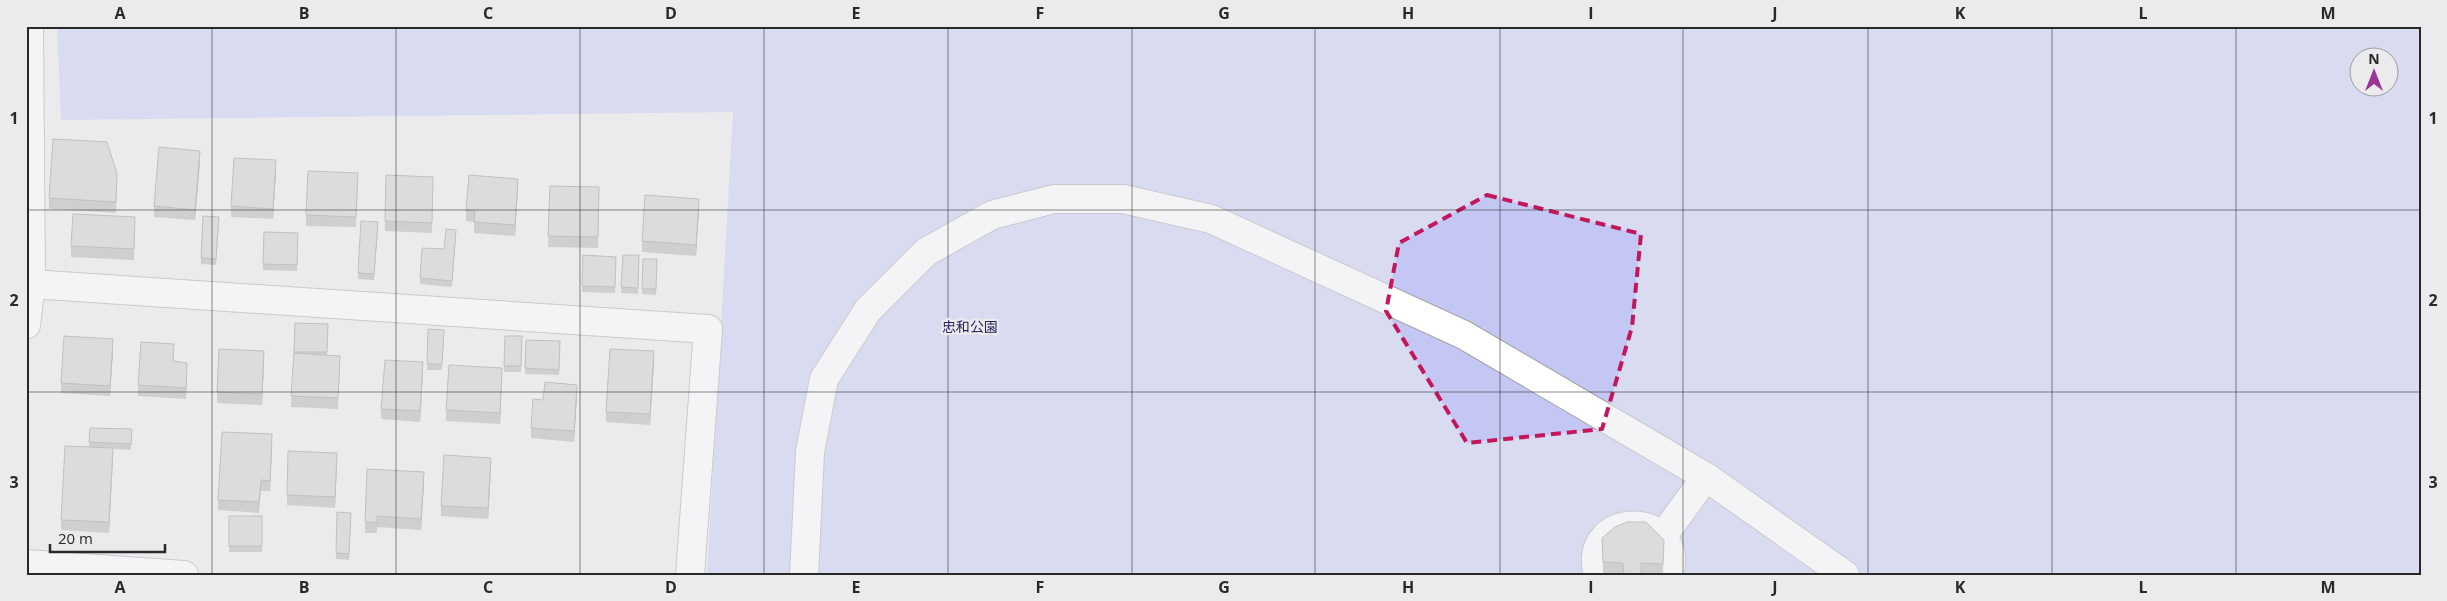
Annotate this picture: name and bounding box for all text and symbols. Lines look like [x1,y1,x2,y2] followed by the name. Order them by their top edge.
[114,2,126,24] text: A
[299,2,309,24] text: B
[483,2,493,24] text: C
[665,2,677,24] text: D
[852,2,861,24] text: E
[1036,2,1044,24] text: F
[1218,2,1230,24] text: G
[1402,2,1414,24] text: H
[1588,2,1594,24] text: I
[1770,2,1778,24] text: J
[1955,2,1966,24] text: K
[2138,2,2148,24] text: L
[2320,2,2336,24] text: M
[2350,48,2400,98] north arrow
[2368,49,2380,68] text: N
[9,107,19,129] text: 1
[2428,107,2438,129] text: 1
[9,289,19,311] text: 2
[2428,289,2438,311] text: 2
[942,317,998,336] park label: 忠和公園
[9,471,19,493] text: 3
[2428,471,2438,493] text: 3
[50,521,165,553] scale bar
[58,528,93,548] text: 20 m
[114,576,126,598] text: A
[299,576,309,598] text: B
[483,576,493,598] text: C
[665,576,677,598] text: D
[852,576,861,598] text: E
[1036,576,1044,598] text: F
[1218,576,1230,598] text: G
[1402,576,1414,598] text: H
[1588,576,1594,598] text: I
[1770,576,1778,598] text: J
[1955,576,1966,598] text: K
[2138,576,2148,598] text: L
[2320,576,2336,598] text: M

